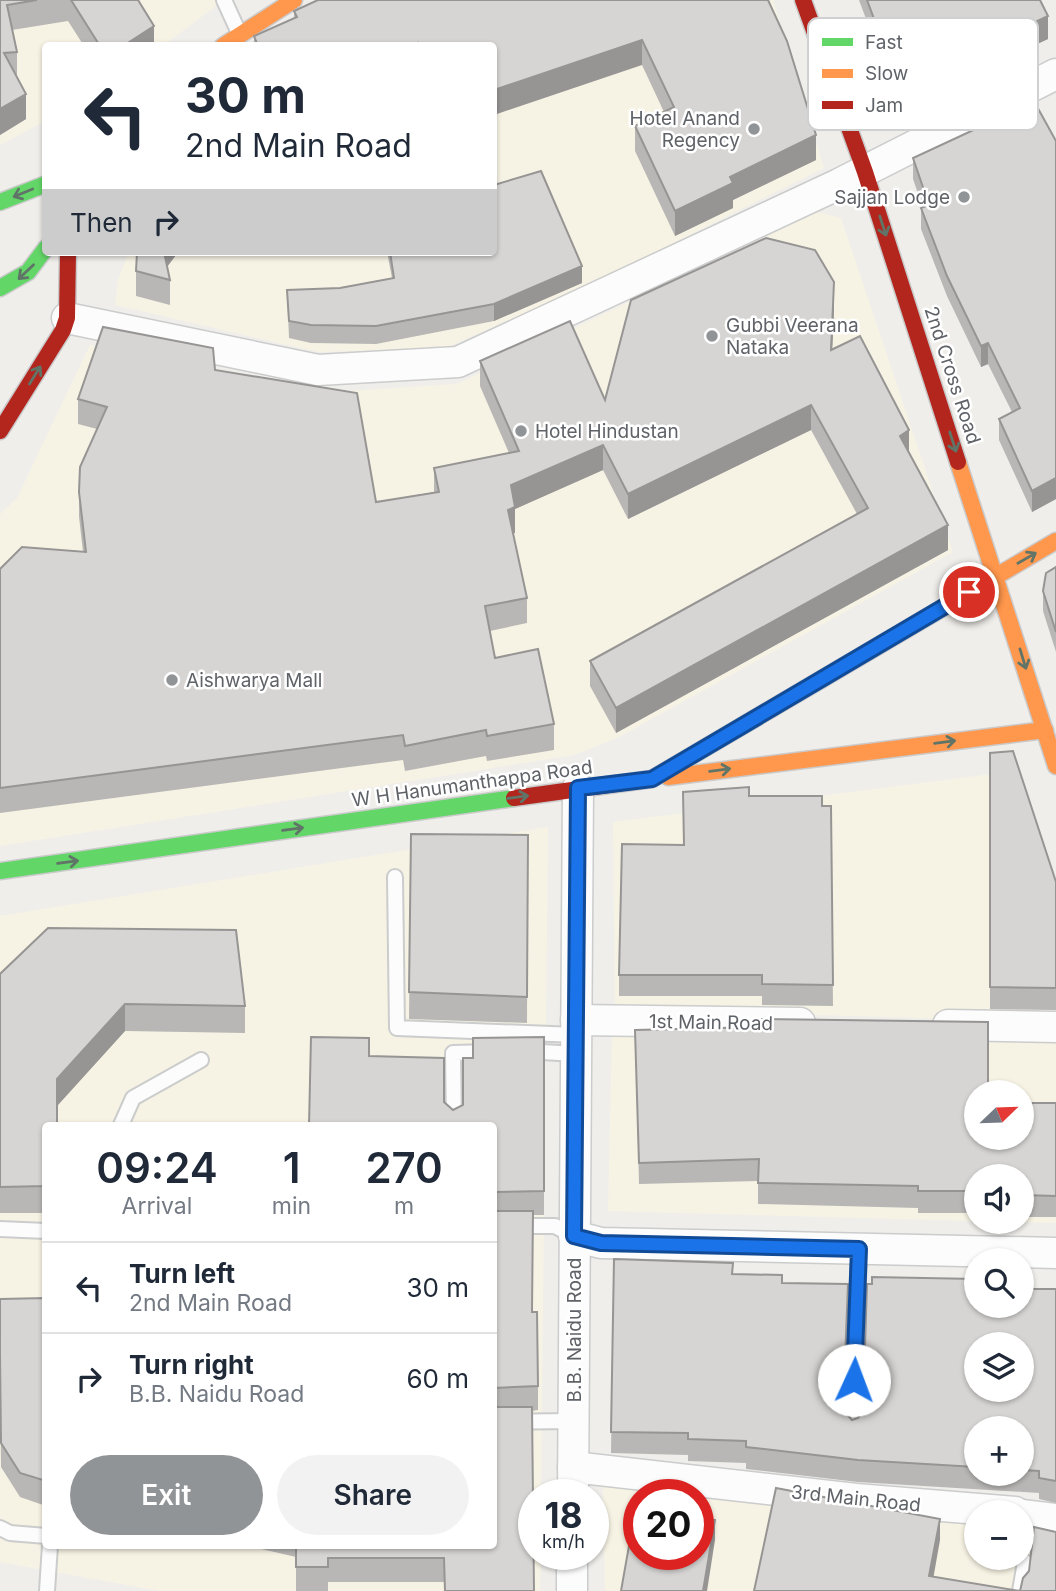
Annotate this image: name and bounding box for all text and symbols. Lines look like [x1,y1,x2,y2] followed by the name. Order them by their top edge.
[808,18,1038,130] legend
[865,31,903,54] text: Fast
[865,62,908,85] text: Slow
[185,66,306,125] text: 30 m
[70,70,161,161] icon: left
[865,94,903,117] text: Jam
[630,107,740,152] place label: Hotel Anand Regency
[746,121,762,137] marker: Hotel Anand Regency
[185,126,412,165] text: 2nd Main Road
[834,186,950,209] place label: Sajjan Lodge
[12,187,34,200] one-way arrow
[956,189,972,205] marker: Sajjan Lodge
[147,203,185,241] icon: right
[70,207,133,238] text: Then
[877,215,890,237] one-way arrow
[17,263,34,280] one-way arrow
[919,304,986,447] street label: 2nd Cross Road
[726,314,859,359] place label: Gubbi Veerana Nataka
[704,328,720,344] marker: Gubbi Veerana Nataka
[27,366,42,385] one-way arrow
[535,420,679,443] place label: Hotel Hindustan
[513,423,529,439] marker: Hotel Hindustan
[948,431,961,453] one-way arrow
[1016,551,1036,565] one-way arrow
[939,562,999,622] pin
[950,573,988,611] icon: arrive
[1017,648,1030,670] one-way arrow
[186,669,322,692] place label: Aishwarya Mall
[164,672,180,688] marker: Aishwarya Mall
[933,736,956,749] one-way arrow
[350,755,594,812] street label: W H Hanumanthappa Road
[708,764,730,777] one-way arrow
[506,790,529,803] one-way arrow
[281,823,304,836] one-way arrow
[56,855,78,868] one-way arrow
[649,1010,773,1035] street label: 1st Main Road
[964,1080,1034,1150] north arrow
[964,1080,1034,1570] map controls
[96,1142,218,1193] text: 09:24
[283,1142,300,1193] text: 1
[365,1142,443,1193] text: 270
[964,1164,1034,1234] button: sound
[122,1192,192,1220] text: Arrival
[272,1192,311,1220] text: min
[394,1192,414,1220] text: m
[964,1248,1034,1318] button: search
[129,1258,235,1289] text: Turn left
[563,1258,586,1402] street label: B.B. Naidu Road
[70,1269,108,1307] icon: left
[406,1272,469,1303] text: 30 m
[129,1289,292,1317] text: 2nd Main Road
[964,1332,1034,1402] button: layers
[817,1343,891,1417] position arrow
[129,1349,254,1380] text: Turn right
[70,1360,108,1398] icon: right
[406,1363,469,1394] text: 60 m
[129,1380,304,1408] text: B.B. Naidu Road
[964,1416,1034,1486] button: +
[70,1455,263,1535] button: Exit
[277,1455,469,1535] button: Share
[623,1479,714,1570] speed limit sign: 20
[790,1480,922,1517] street label: 3rd Main Road
[545,1494,582,1536] text: 18
[964,1500,1034,1570] button: −
[542,1531,585,1552] text: km/h

